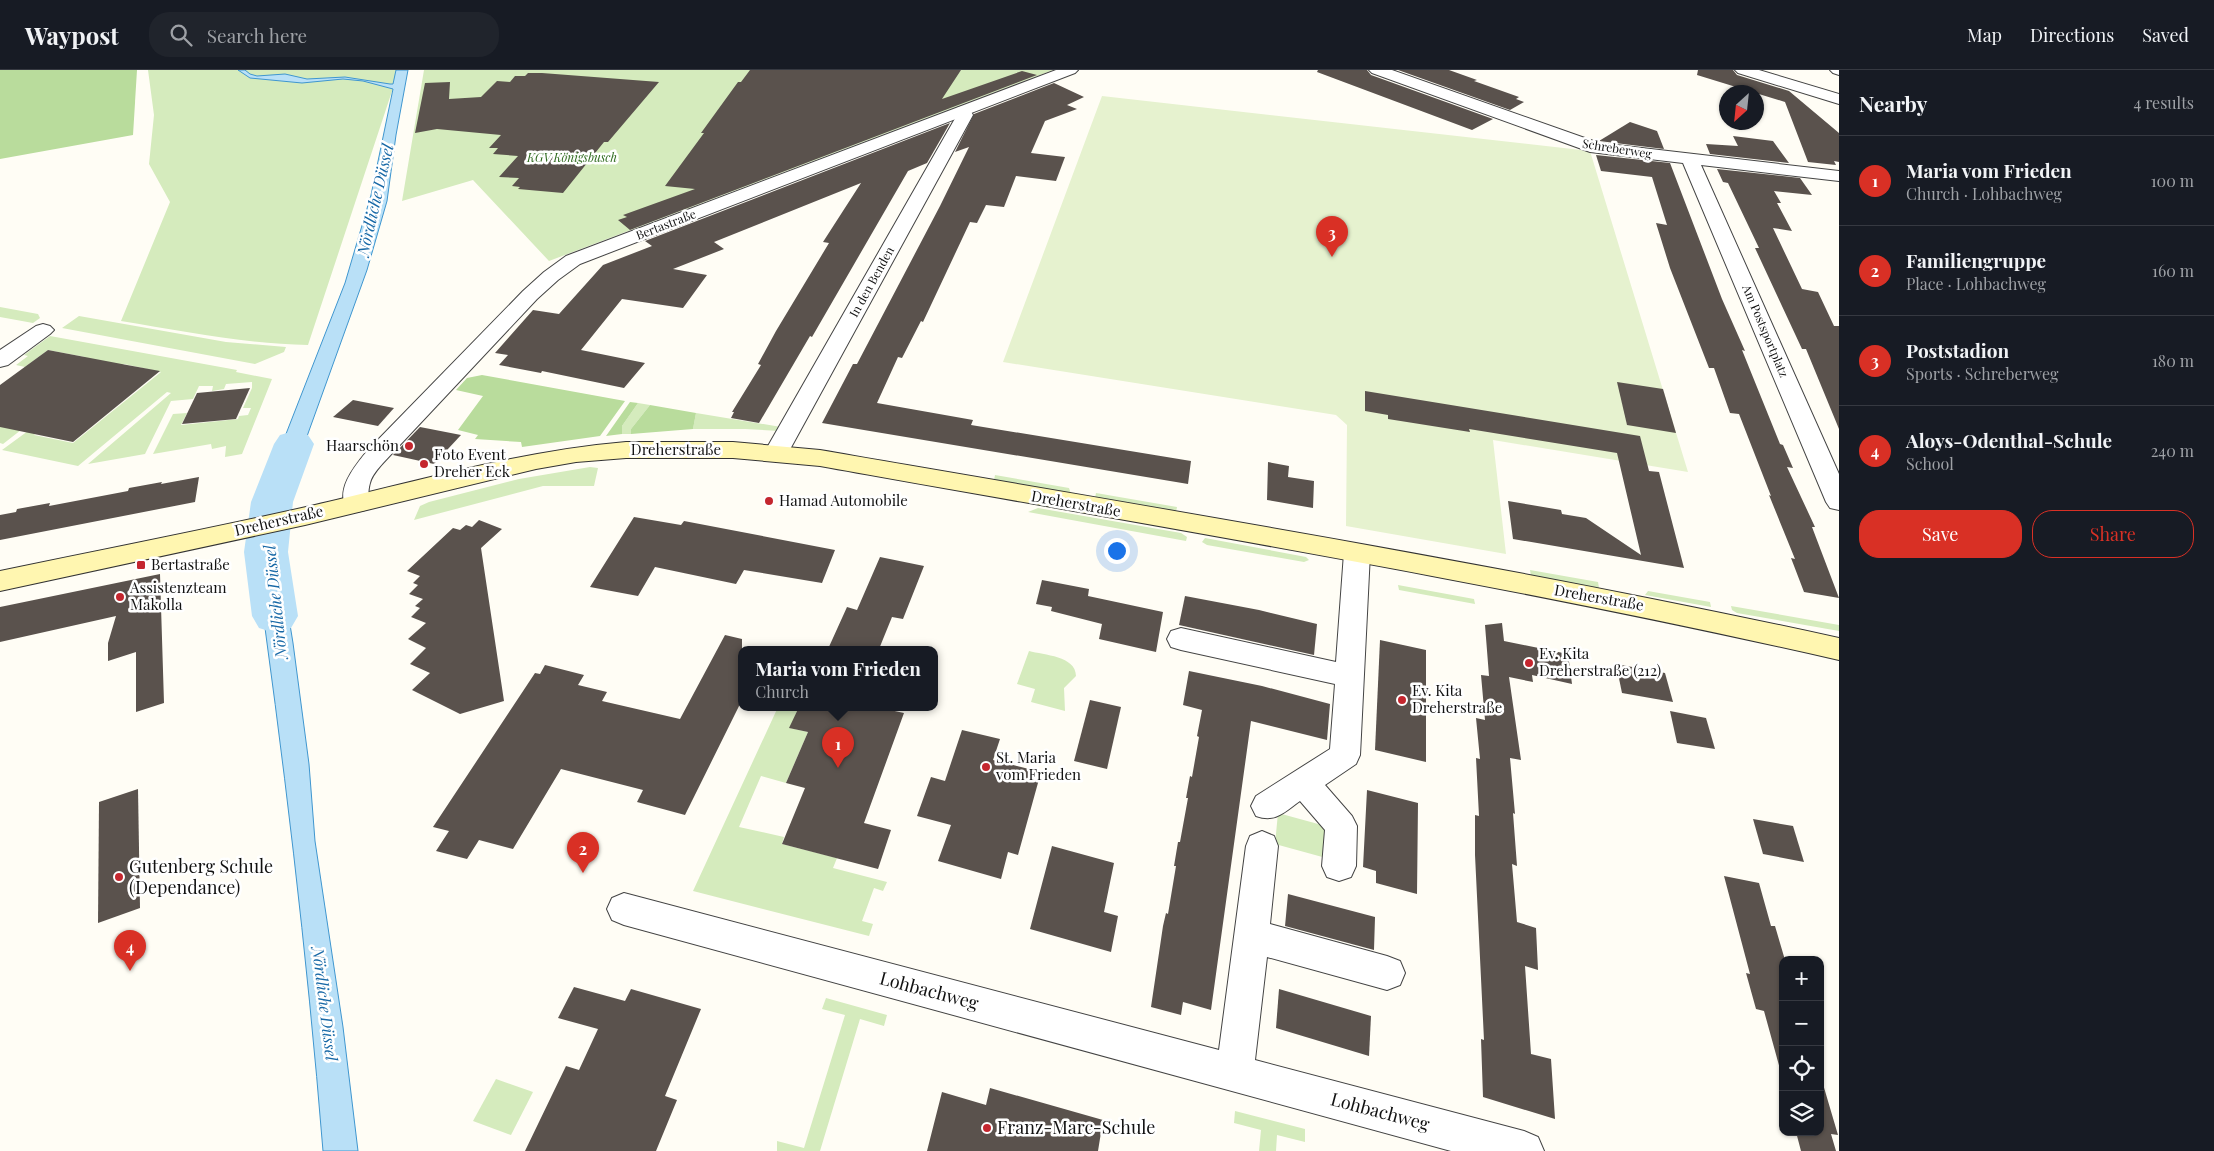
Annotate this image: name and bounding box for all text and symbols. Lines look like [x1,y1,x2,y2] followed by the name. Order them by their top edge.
[149,12,499,57] search box
[25,19,119,51] text: Waypost
[167,21,195,49] icon: search
[207,22,307,48] text: Search here
[1967,23,2002,47] text: Map
[2030,23,2114,47] text: Directions
[2142,23,2189,47] text: Saved
[1719,85,1764,130] north arrow
[1859,89,1928,117] text: Nearby
[2133,92,2194,113] text: 4 results
[1581,135,1654,162] street label: Schreberweg
[351,141,398,260] water label: Nördliche Düssel
[526,149,617,165] park label: KGV Königsbusch
[1906,157,2072,183] text: Maria vom Frieden
[1872,170,1878,191] text: 1
[2151,170,2194,191] text: 100 m
[1906,183,2062,204] text: Church · Lohbachweg
[633,205,698,243] street label: Bertastraße
[1316,216,1348,257] pin: 3
[845,243,897,320] street label: In den Benden
[1906,247,2046,273] text: Familiengruppe
[1871,260,1879,281] text: 2
[2152,260,2194,281] text: 160 m
[1906,273,2046,294] text: Place · Lohbachweg
[1739,281,1793,380] street label: Am Postsportplatz
[1906,337,2009,363] text: Poststadion
[1871,350,1879,371] text: 3
[2152,350,2194,371] text: 180 m
[1906,363,2059,384] text: Sports · Schreberweg
[1906,427,2112,453] text: Aloys-Odenthal-Schule
[326,435,399,455] place label: Haarschön
[631,439,721,459] street label: Dreherstraße
[403,440,415,452] marker: Haarschön
[1871,440,1879,461] text: 4
[2151,440,2194,461] text: 240 m
[434,444,511,481] place label: Foto Event Dreher Eck
[1906,453,1954,474] text: School
[418,458,430,470] marker: Foto Event Dreher Eck
[1030,485,1122,521] street label: Dreherstraße
[779,490,908,510] place label: Hamad Automobile
[763,495,775,507] marker: Hamad Automobile
[232,500,325,540] street label: Dreherstraße
[1859,510,2022,558] button: Save
[2032,510,2194,558] button: Share
[1104,538,1130,564] your location
[258,544,291,662] water label: Nördliche Düssel
[151,554,230,574] place label: Bertastraße
[135,559,147,571] marker: Bertastraße
[129,577,227,614] place label: Assistenzteam Makolla
[1553,579,1645,615] street label: Dreherstraße
[114,591,126,603] marker: Assistenzteam Makolla
[1539,643,1661,680] place label: Ev. Kita Dreherstraße (212)
[738,646,938,711] popup
[755,655,921,681] text: Maria vom Frieden
[1523,657,1535,669] marker: Ev. Kita Dreherstraße (212)
[1412,680,1502,717] place label: Ev. Kita Dreherstraße
[755,681,809,702] text: Church
[1396,694,1408,706] marker: Ev. Kita Dreherstraße
[822,727,854,768] pin: 1
[995,747,1081,784] place label: St. Maria vom Frieden
[980,761,992,773] marker: St. Maria vom Frieden
[567,832,599,873] pin: 2
[129,854,273,899] place label: Gutenberg Schule (Dependance)
[113,871,125,883] marker: Gutenberg Schule (Dependance)
[114,930,146,971] pin: 4
[308,944,343,1062] water label: Nördliche Düssel
[1779,956,1824,1136] map controls
[1779,956,1824,1001] button: +
[877,965,982,1015] street label: Lohbachweg
[1779,1001,1824,1046] button: −
[1779,1046,1824,1091] button: locate
[1328,1086,1433,1136] street label: Lohbachweg
[1779,1091,1824,1136] button: layers
[997,1115,1155,1139] place label: Franz-Marc-Schule
[981,1122,993,1134] marker: Franz-Marc-Schule

